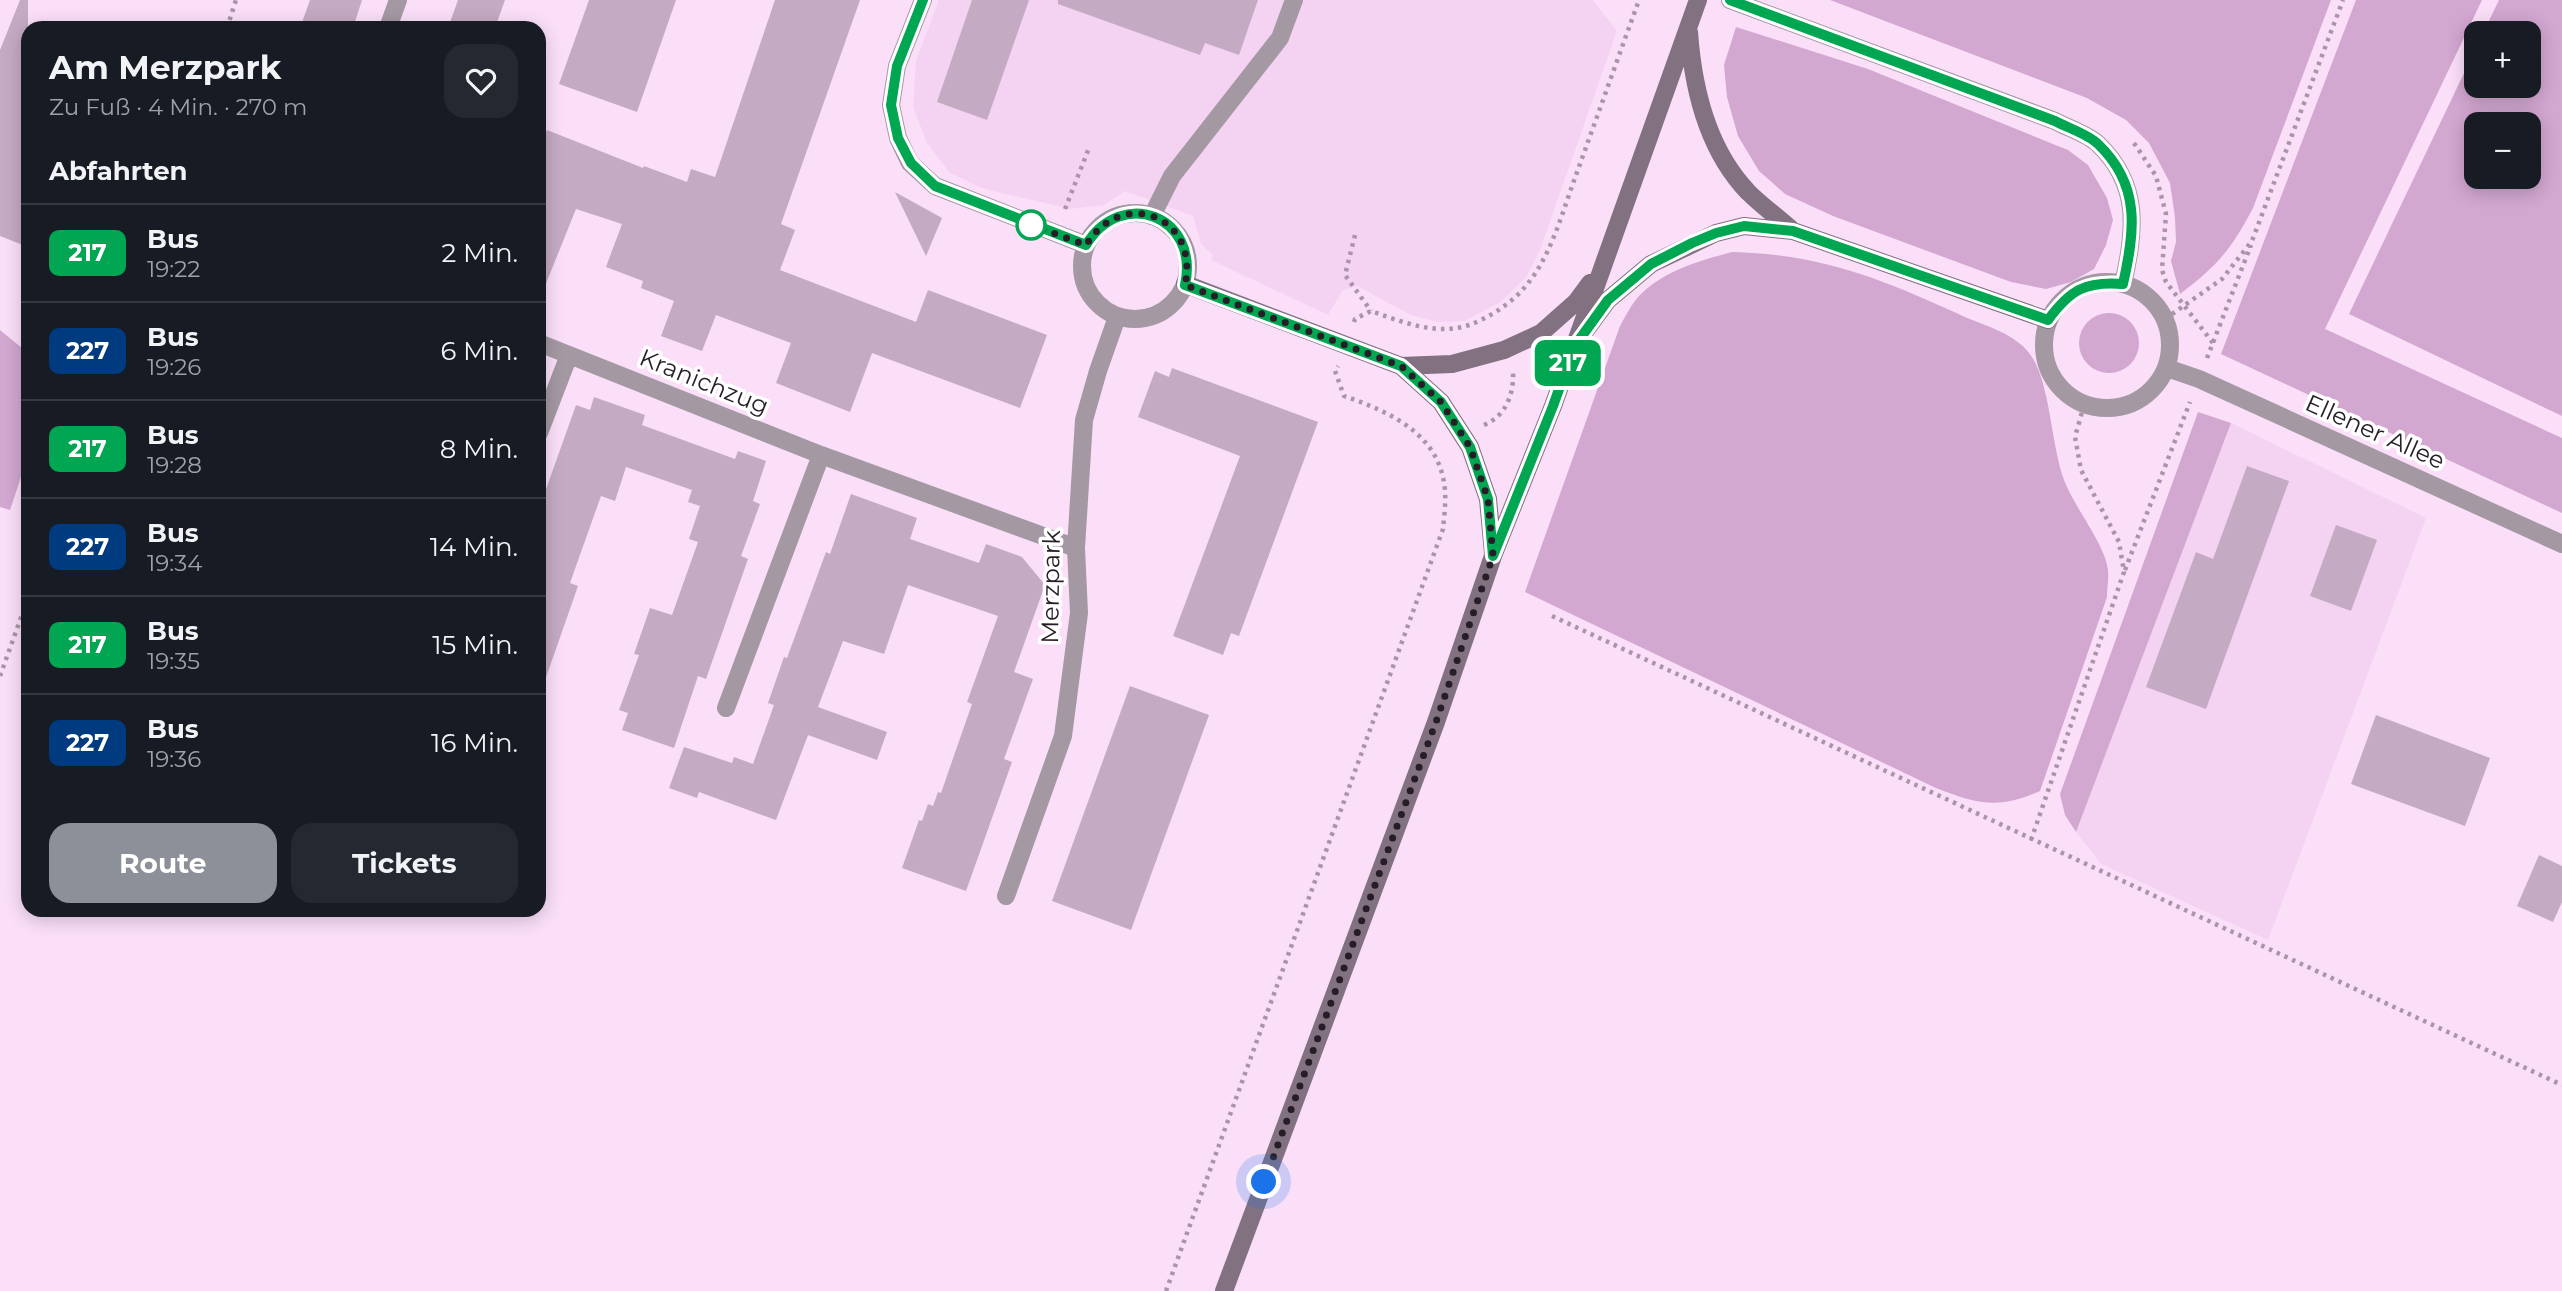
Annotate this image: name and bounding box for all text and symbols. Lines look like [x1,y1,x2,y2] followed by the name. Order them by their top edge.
[2464,21,2541,189] map controls
[2464,21,2541,98] button: +
[444,44,518,118] button: heart
[49,47,281,87] text: Am Merzpark
[49,93,308,121] text: Zu Fuß · 4 Min. · 270 m
[2464,112,2541,189] button: −
[49,155,188,187] text: Abfahrten
[1016,210,1046,240] unlabelled marker
[147,223,199,255] text: Bus
[442,237,518,269] text: 2 Min.
[68,238,107,267] text: 217
[147,255,200,283] text: 19:22
[147,321,199,353] text: Bus
[440,335,518,367] text: 6 Min.
[66,336,109,365] text: 227
[1528,340,1608,386] line badge: 217
[635,342,773,421] street label: Kranichzug
[1549,348,1587,377] text: 217
[147,353,201,381] text: 19:26
[2301,388,2449,475] street label: Ellener Allee
[147,419,199,451] text: Bus
[440,433,518,465] text: 8 Min.
[68,434,107,463] text: 217
[147,451,202,479] text: 19:28
[147,517,199,549] text: Bus
[1035,529,1066,644] street label: Merzpark
[430,531,518,563] text: 14 Min.
[66,532,109,561] text: 227
[147,549,202,577] text: 19:34
[147,615,199,647] text: Bus
[432,629,518,661] text: 15 Min.
[68,630,107,659] text: 217
[147,647,200,675] text: 19:35
[147,713,199,745] text: Bus
[431,727,518,759] text: 16 Min.
[66,728,109,757] text: 227
[147,745,201,773] text: 19:36
[49,823,277,903] button: Route
[291,823,518,903] button: Tickets
[1246,1164,1281,1199] your location

